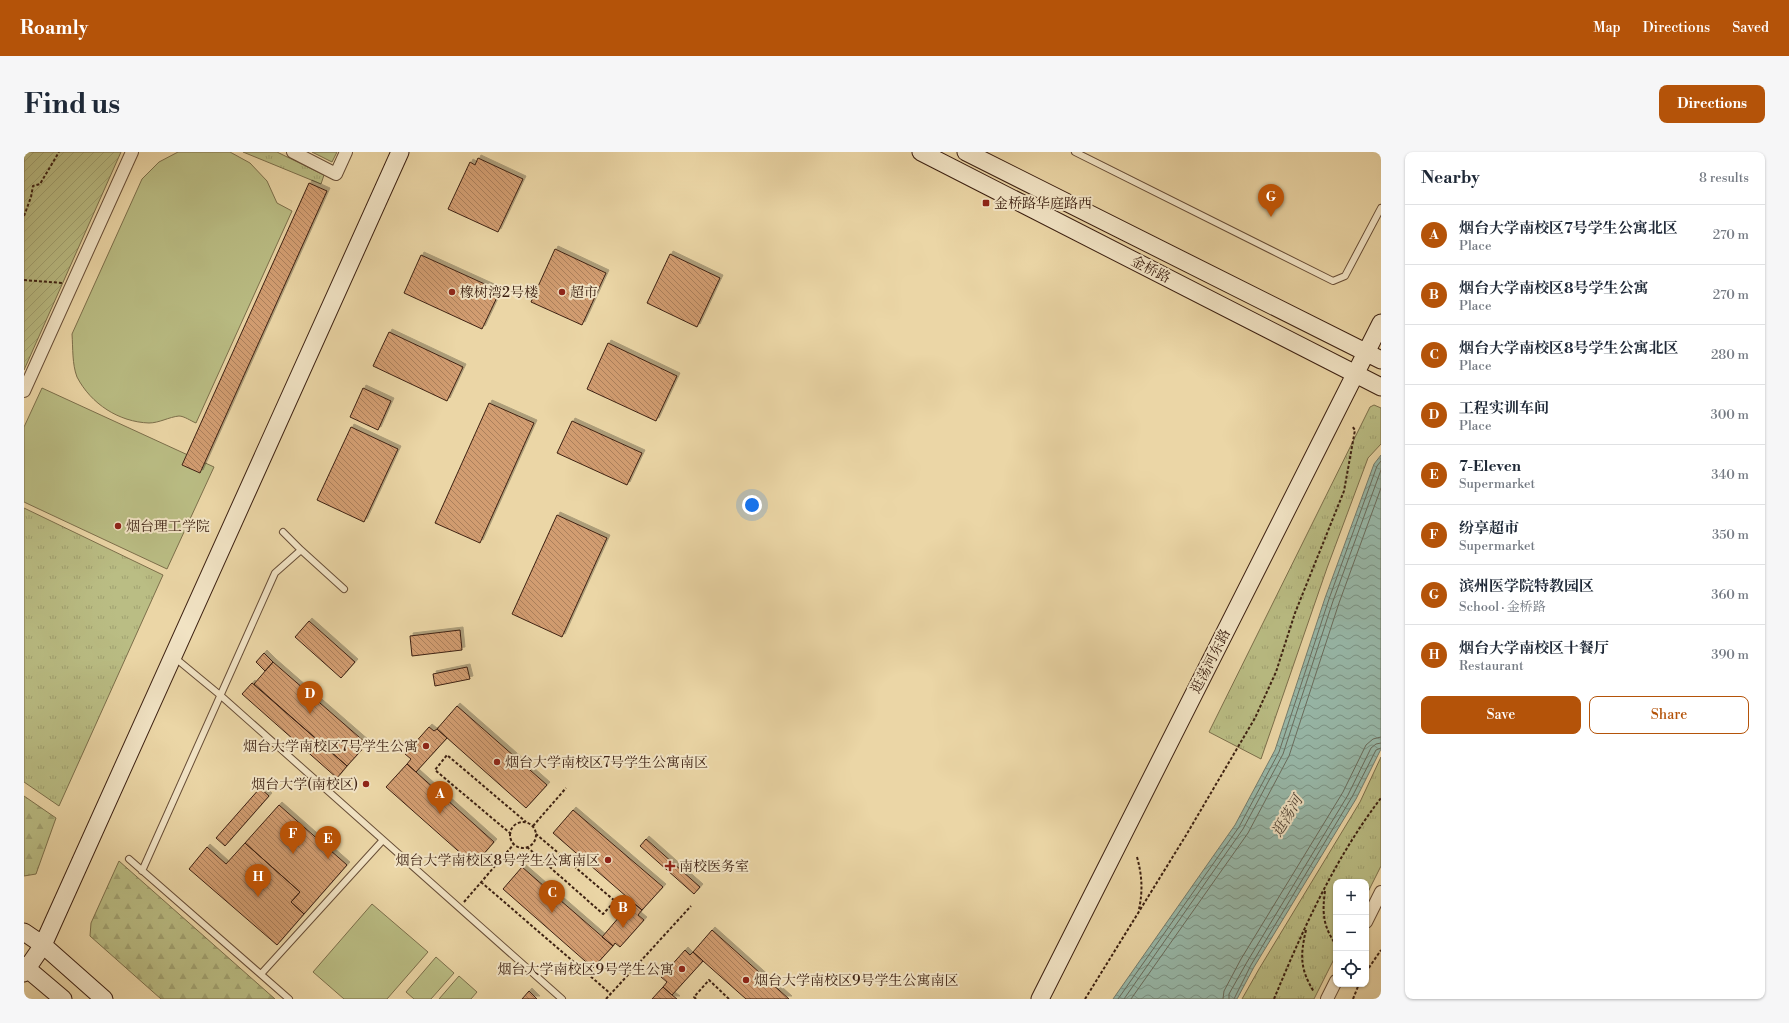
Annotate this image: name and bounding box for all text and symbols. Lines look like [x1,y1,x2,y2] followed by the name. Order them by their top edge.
[20,16,88,40] text: Roamly
[1593,19,1621,37] text: Map
[1643,19,1710,37] text: Directions
[1732,19,1769,37] text: Saved
[1659,85,1765,123] button: Directions
[24,87,120,122] text: Find us
[1421,167,1480,189] text: Nearby
[1699,170,1749,186] text: 8 results
[1258,184,1284,217] pin: G
[994,195,1092,213] place label: 金桥路华庭路西
[981,198,991,208] marker: 金桥路华庭路西
[1459,219,1678,238] text: 烟台大学南校区7号学生公寓北区
[1429,227,1439,243] text: A
[1713,227,1749,243] text: 270 m
[1459,238,1491,254] text: Place
[1128,252,1173,287] street label: 金桥路
[1459,279,1649,298] text: 烟台大学南校区8号学生公寓
[460,284,538,302] place label: 橡树湾2号楼
[570,284,598,302] place label: 超市
[447,287,457,297] marker: 橡树湾2号楼
[557,287,567,297] marker: 超市
[1429,287,1439,303] text: B
[1713,287,1749,303] text: 270 m
[1459,298,1491,314] text: Place
[1459,339,1679,358] text: 烟台大学南校区8号学生公寓北区
[1429,347,1439,363] text: C
[1711,347,1749,363] text: 280 m
[1459,358,1491,374] text: Place
[1459,399,1549,418] text: 工程实训车间
[1429,407,1439,423] text: D
[1711,407,1749,423] text: 300 m
[1459,418,1491,434] text: Place
[1459,457,1521,476] text: 7-Eleven
[1429,467,1439,483] text: E
[1711,467,1749,483] text: 340 m
[1459,476,1535,492] text: Supermarket
[742,495,762,515] your location
[126,518,210,536] place label: 烟台理工学院
[1459,519,1519,538] text: 纷享超市
[113,521,123,531] marker: 烟台理工学院
[1429,527,1439,543] text: F
[1712,527,1749,543] text: 350 m
[1459,538,1535,554] text: Supermarket
[1459,577,1594,596] text: 滨州医学院特教园区
[1429,587,1439,603] text: G
[1711,587,1749,603] text: 360 m
[1459,599,1546,615] text: School · 金桥路
[1187,626,1235,697] street label: 逛荡河东路
[1459,639,1609,658] text: 烟台大学南校区十餐厅
[1429,647,1439,663] text: H
[1711,647,1749,663] text: 390 m
[1459,658,1524,674] text: Restaurant
[297,681,323,714] pin: D
[1421,696,1581,734] button: Save
[1589,696,1749,734] button: Share
[243,738,418,756] place label: 烟台大学南校区7号学生公寓
[421,741,431,751] marker: 烟台大学南校区7号学生公寓
[505,754,708,772] place label: 烟台大学南校区7号学生公寓南区
[492,757,502,767] marker: 烟台大学南校区7号学生公寓南区
[251,776,358,794] place label: 烟台大学(南校区)
[361,779,371,789] marker: 烟台大学(南校区)
[427,781,453,814] pin: A
[1268,790,1309,840] water label: 逛荡河
[280,821,306,854] pin: F
[315,826,341,859] pin: E
[395,852,600,870] place label: 烟台大学南校区8号学生公寓南区
[603,855,613,865] marker: 烟台大学南校区8号学生公寓南区
[679,858,749,876] place label: 南校医务室
[664,860,676,872] marker: 南校医务室
[245,864,271,897] pin: H
[1333,879,1369,987] map controls
[1333,879,1369,915] button: +
[539,880,565,913] pin: C
[610,895,636,928] pin: B
[1333,915,1369,951] button: −
[1333,951,1369,987] button: locate
[498,961,674,979] place label: 烟台大学南校区9号学生公寓
[677,964,687,974] marker: 烟台大学南校区9号学生公寓
[754,972,958,990] place label: 烟台大学南校区9号学生公寓南区
[741,975,751,985] marker: 烟台大学南校区9号学生公寓南区

